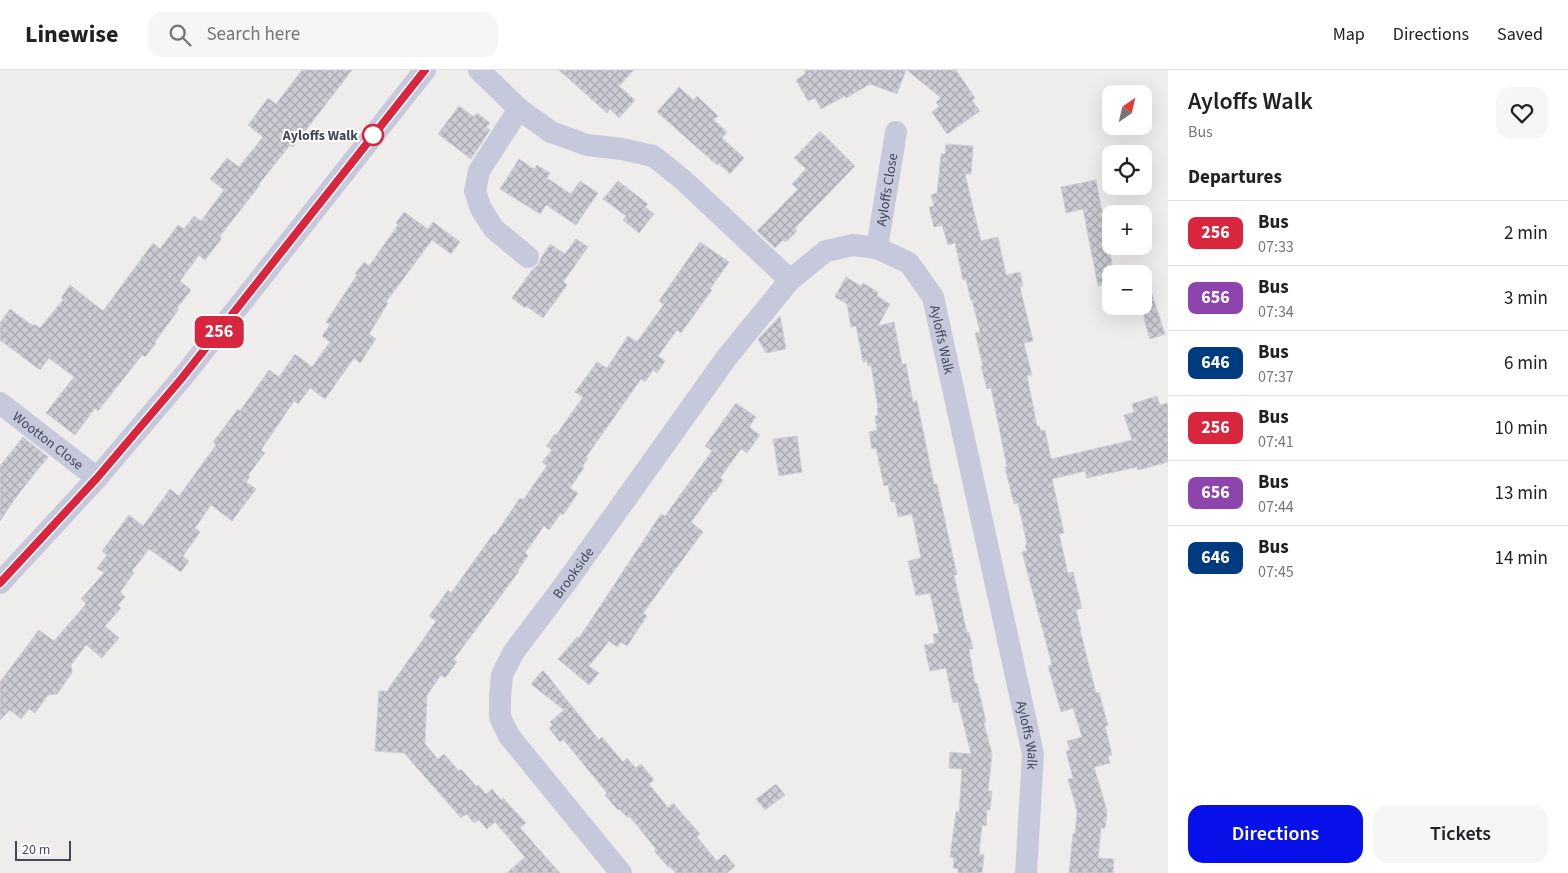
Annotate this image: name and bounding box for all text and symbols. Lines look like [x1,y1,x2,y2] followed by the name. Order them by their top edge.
[148,12,498,57] search box
[25,17,118,52] text: Linewise
[166,21,194,49] icon: search
[206,21,300,48] text: Search here
[1333,22,1365,47] text: Map
[1393,22,1469,47] text: Directions
[1497,22,1543,47] text: Saved
[1188,84,1313,119] text: Ayloffs Walk
[1102,85,1152,135] north arrow
[1102,85,1152,315] map controls
[1496,87,1548,139] button: heart
[1188,121,1213,143] text: Bus
[362,124,384,146] marker: Ayloffs Walk
[282,126,358,146] place label: Ayloffs Walk
[1102,145,1152,195] button: locate
[872,152,903,228] street label: Ayloffs Close
[1188,164,1282,191] text: Departures
[1102,205,1152,255] button: +
[1258,209,1289,236] text: Bus
[1201,220,1230,245] text: 256
[1504,220,1548,247] text: 2 min
[1258,236,1294,258] text: 07:33
[1102,265,1152,315] button: −
[1258,274,1289,301] text: Bus
[1201,285,1230,310] text: 656
[1504,285,1548,312] text: 3 min
[1258,301,1294,323] text: 07:34
[924,303,959,376] street label: Ayloffs Walk
[190,316,248,348] line badge: 256
[205,319,233,344] text: 256
[1258,339,1289,366] text: Bus
[1201,350,1230,375] text: 646
[1504,350,1548,377] text: 6 min
[1258,366,1294,388] text: 07:37
[1258,404,1289,431] text: Bus
[8,407,87,475] street label: Wootton Close
[1201,415,1230,440] text: 256
[1494,415,1548,442] text: 10 min
[1258,431,1294,453] text: 07:41
[1258,469,1289,496] text: Bus
[1201,480,1230,505] text: 656
[1494,480,1548,507] text: 13 min
[1258,496,1294,518] text: 07:44
[1258,534,1289,561] text: Bus
[548,543,599,603] street label: Brookside
[1201,545,1230,570] text: 646
[1494,545,1548,572] text: 14 min
[1258,561,1294,583] text: 07:45
[1011,699,1042,770] street label: Ayloffs Walk
[1188,805,1363,863] button: Directions
[1373,805,1548,863] button: Tickets
[15,838,71,861] scale bar
[22,840,50,860] text: 20 m

